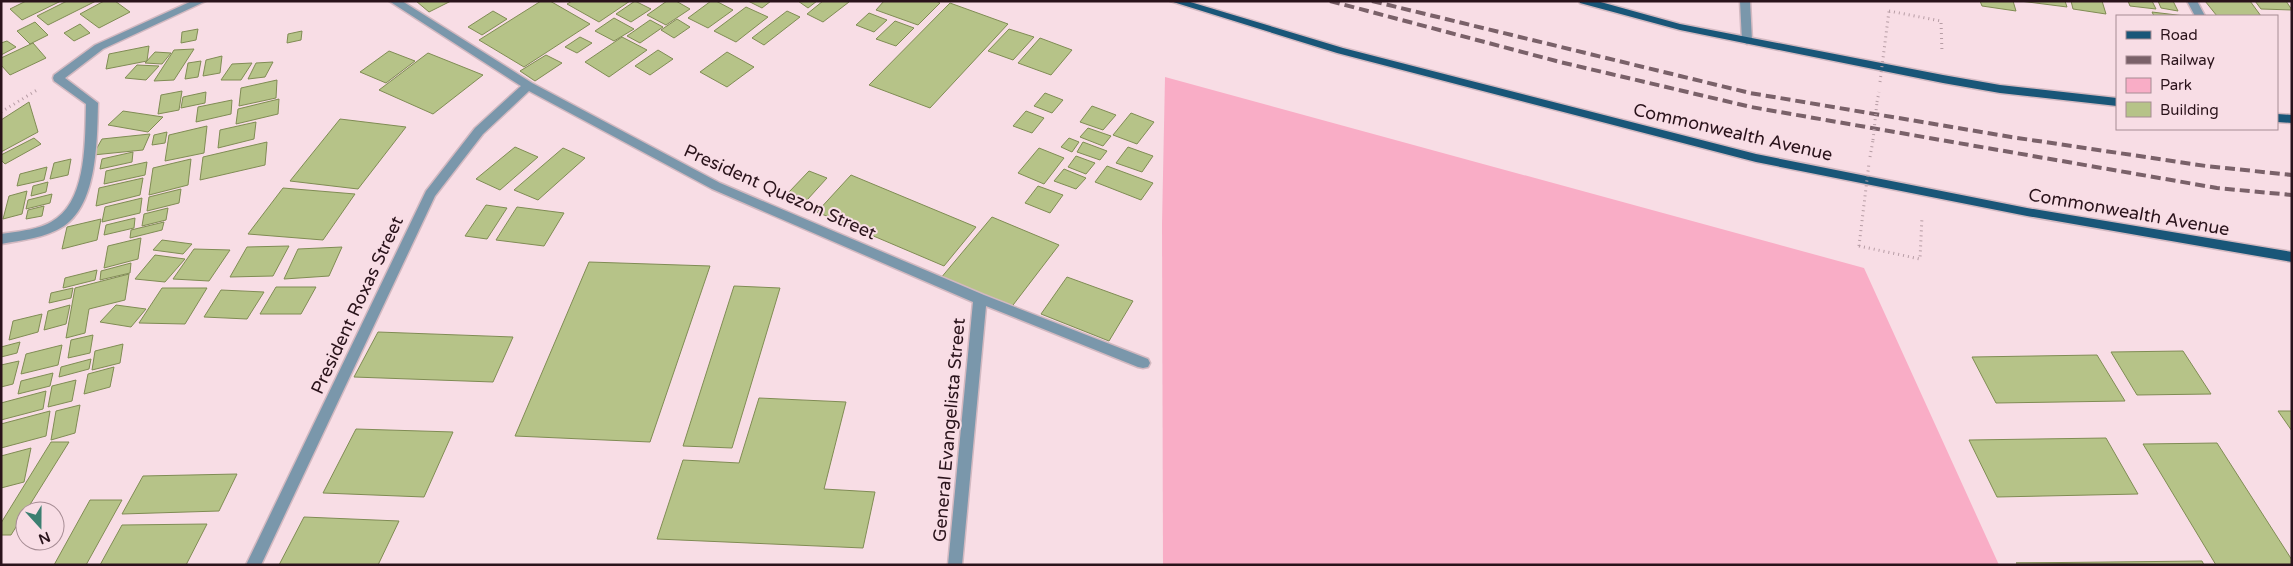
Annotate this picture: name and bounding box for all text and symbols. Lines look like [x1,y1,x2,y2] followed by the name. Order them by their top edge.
[2116,15,2278,130] legend
[2160,26,2198,44] text: Road
[2160,51,2215,69] text: Railway
[2160,76,2192,94] text: Park
[1631,98,1835,166] street label: Commonwealth Avenue
[2160,101,2219,119] text: Building
[680,140,880,244] street label: President Quezon Street
[2027,183,2231,241] street label: Commonwealth Avenue
[306,212,408,398] street label: President Roxas Street
[928,317,970,543] street label: General Evangelista Street
[15,501,65,551] north arrow
[36,528,53,548] text: N

